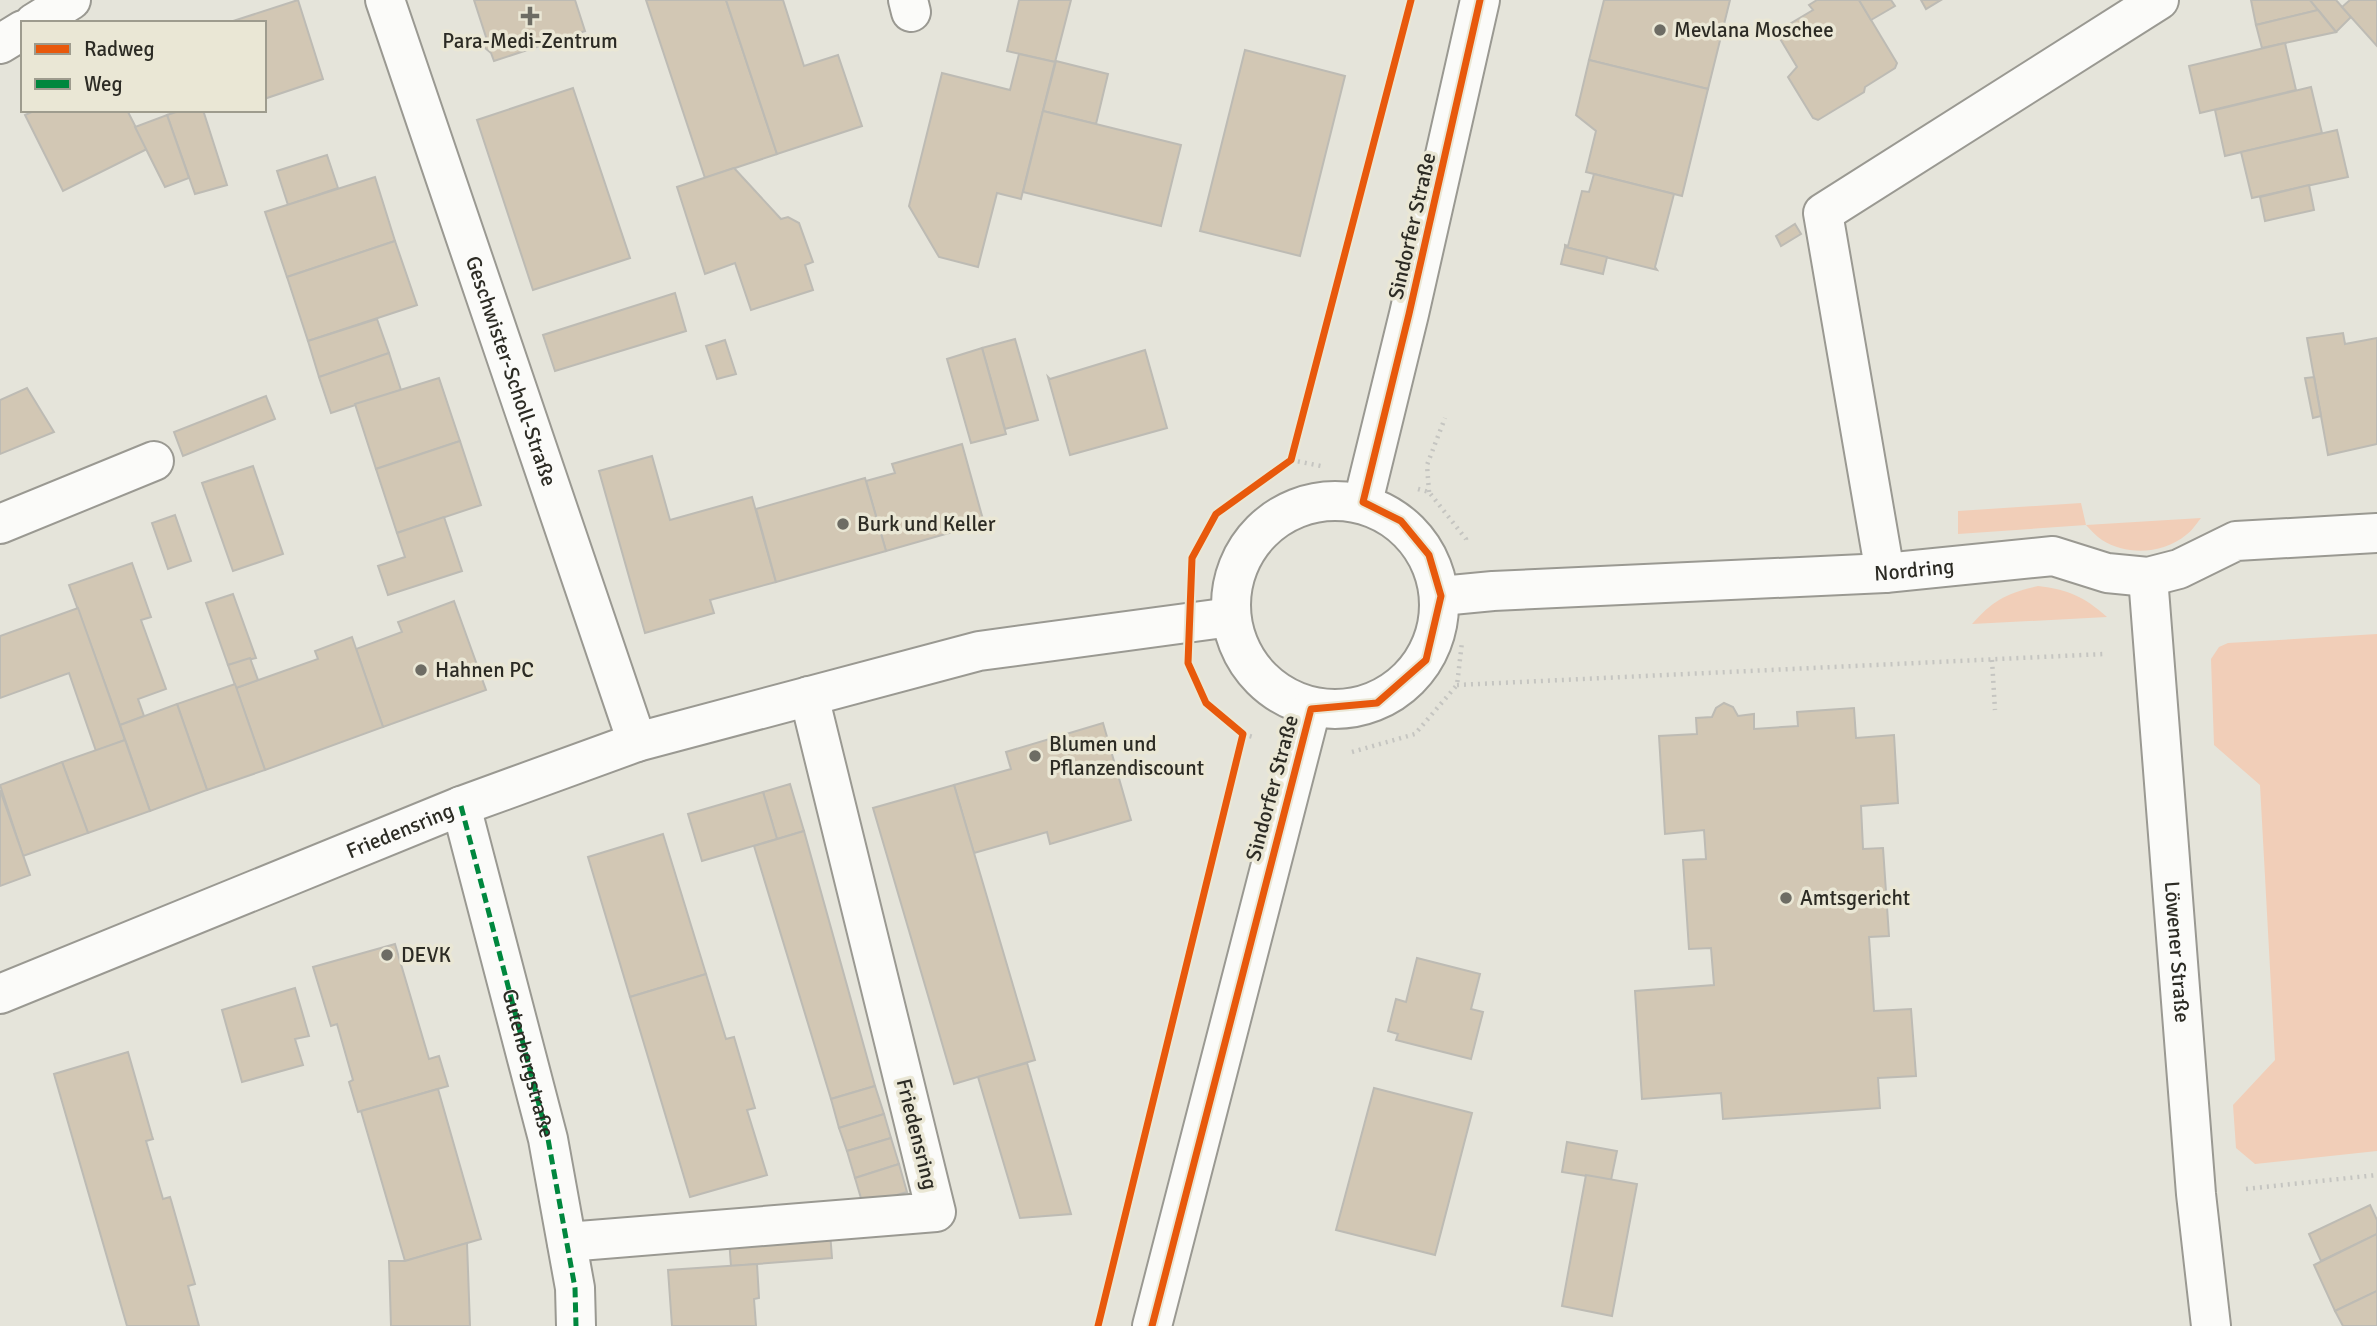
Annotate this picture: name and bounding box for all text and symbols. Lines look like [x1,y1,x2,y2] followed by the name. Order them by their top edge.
[520,6,540,26] marker: Para-Medi-Zentrum
[1674,17,1834,43] place label: Mevlana Moschee
[21,21,266,112] legend
[1652,22,1668,38] marker: Mevlana Moschee
[442,28,618,54] place label: Para-Medi-Zentrum
[84,36,155,62] text: Radweg
[84,71,123,97] text: Weg
[1382,150,1442,302] street label: Sindorfer Straße
[460,253,562,490] street label: Geschwister-Scholl-Straße
[857,511,996,537] place label: Burk und Keller
[835,516,851,532] marker: Burk und Keller
[1874,553,1955,586] street label: Nordring
[435,657,534,683] place label: Hahnen PC
[413,662,429,678] marker: Hahnen PC
[1240,712,1304,864] street label: Sindorfer Straße
[1049,731,1204,781] place label: Blumen und Pflanzendiscount
[1027,748,1043,764] marker: Blumen und Pflanzendiscount
[343,797,457,864] street label: Friedensring
[2159,880,2196,1024] street label: Löwener Straße
[1800,885,1910,911] place label: Amtsgericht
[1778,890,1794,906] marker: Amtsgericht
[401,942,452,968] place label: DEVK
[379,947,395,963] marker: DEVK
[496,986,560,1141] street label: Gutenbergstraße
[891,1076,943,1192] street label: Friedensring

